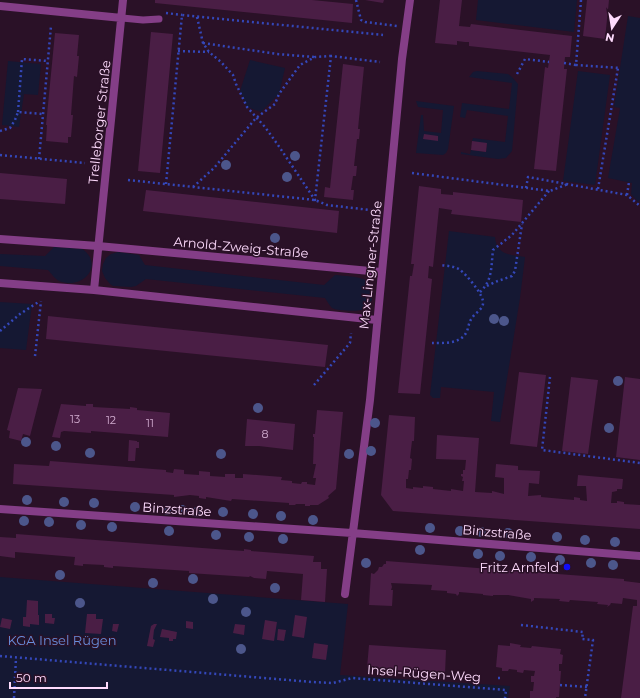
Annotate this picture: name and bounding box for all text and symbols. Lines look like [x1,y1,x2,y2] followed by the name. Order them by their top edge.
[592,8,632,48] north arrow
[604,30,616,46] text: N
[85,59,113,185] street label: Trelleborger Straße
[355,200,385,330] street label: Max-Lingner-Straße
[173,233,309,261] street label: Arnold-Zweig-Straße
[70,412,80,426] house number: 13
[106,413,116,427] house number: 12
[146,416,154,430] house number: 11
[261,427,269,441] house number: 8
[142,499,212,519] street label: Binzstraße
[462,521,532,543] street label: Binzstraße
[479,559,559,575] place label: Fritz Arnfeld
[562,562,572,572] marker: Fritz Arnfeld
[7,632,117,648] park label: KGA Insel Rügen
[366,661,482,685] street label: Insel-Rügen-Weg
[10,664,107,690] scale bar
[16,670,47,685] text: 50 m

